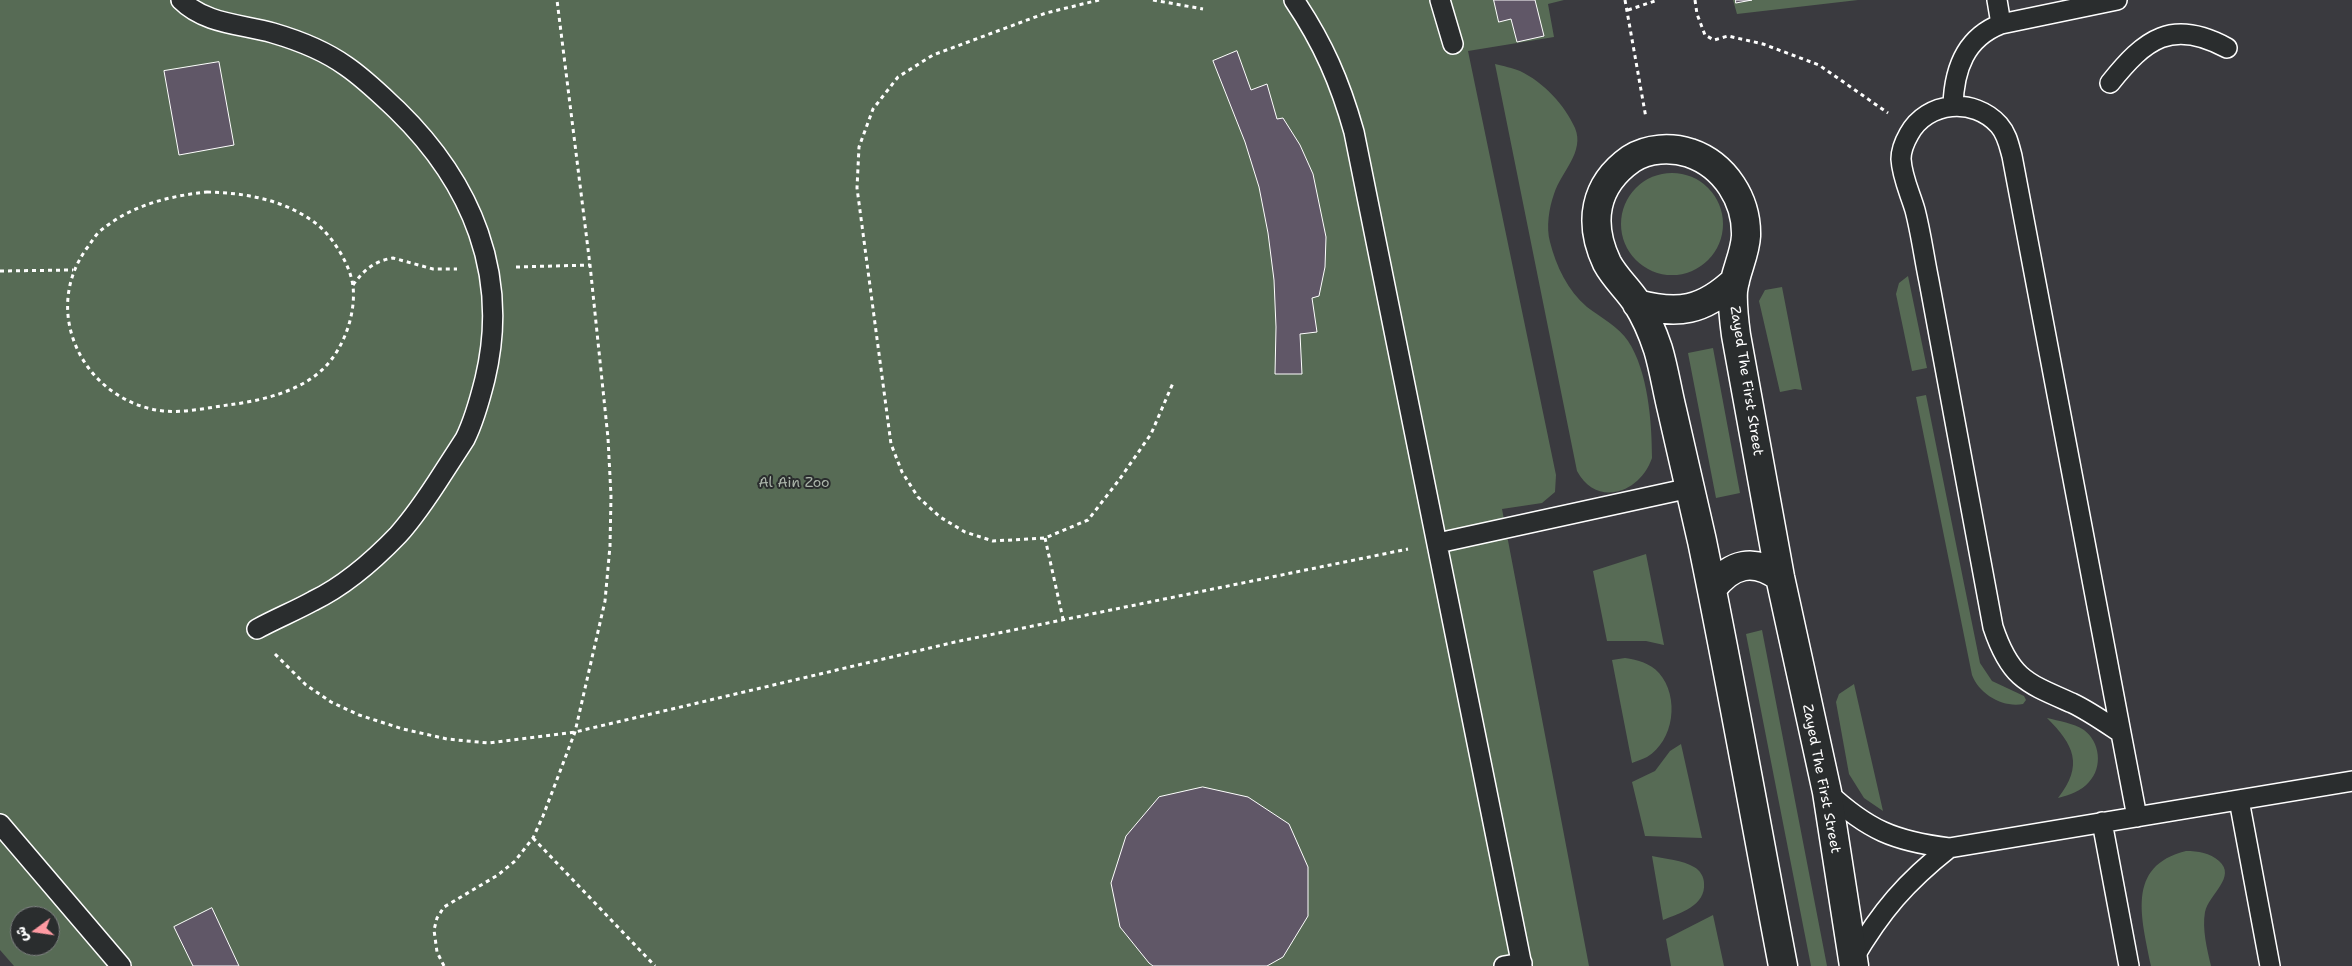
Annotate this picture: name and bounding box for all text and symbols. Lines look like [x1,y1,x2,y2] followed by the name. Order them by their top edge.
[1726,305,1766,457] street label: Zayed The First Street
[758,475,830,491] park label: Al Ain Zoo
[1798,703,1844,855] street label: Zayed The First Street
[10,906,60,956] north arrow
[11,925,32,944] text: ش

